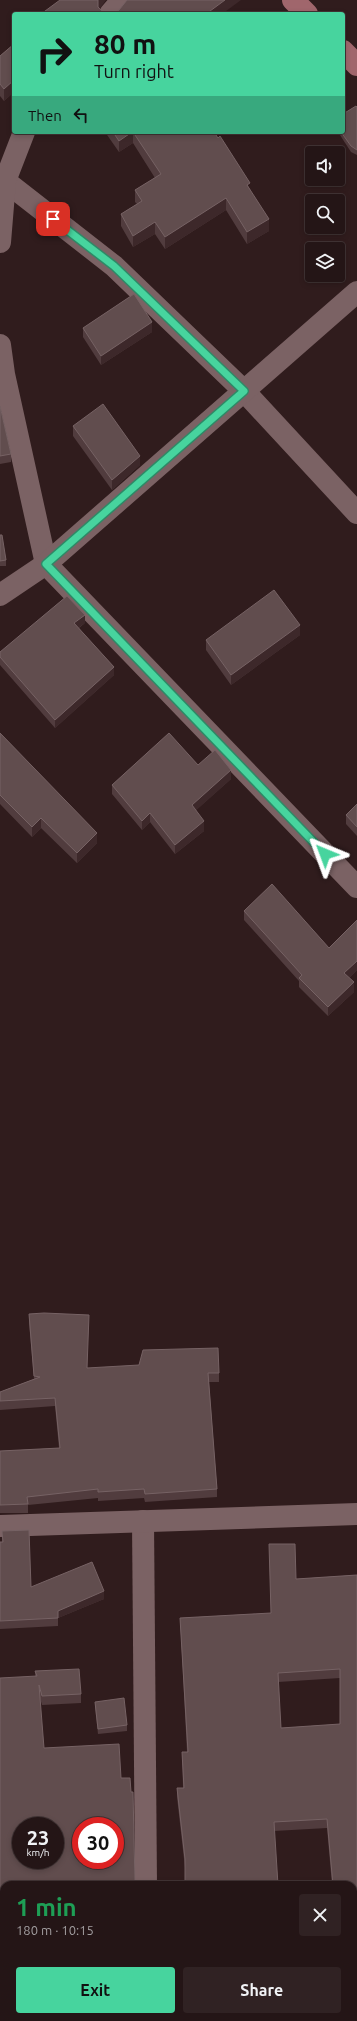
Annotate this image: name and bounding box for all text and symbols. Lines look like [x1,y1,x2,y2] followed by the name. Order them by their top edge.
[28,28,80,80] icon: right
[94,28,156,59] text: 80 m
[94,61,174,81] text: Turn right
[70,104,92,126] icon: left
[28,107,62,124] text: Then
[305,146,345,282] map controls
[305,146,345,186] button: sound
[305,194,345,234] button: search
[36,202,70,236] pin
[42,208,64,230] icon: arrive
[305,242,345,282] button: layers
[304,833,346,875] position arrow
[72,1817,124,1869] speed limit sign: 30
[27,1826,49,1849] text: 23
[26,1847,50,1858] text: km/h
[16,1894,77,1921] text: 1 min
[299,1894,341,1936] button: close
[16,1923,94,1937] text: 180 m · 10:15
[16,1967,175,2013] button: Exit
[183,1967,341,2013] button: Share

